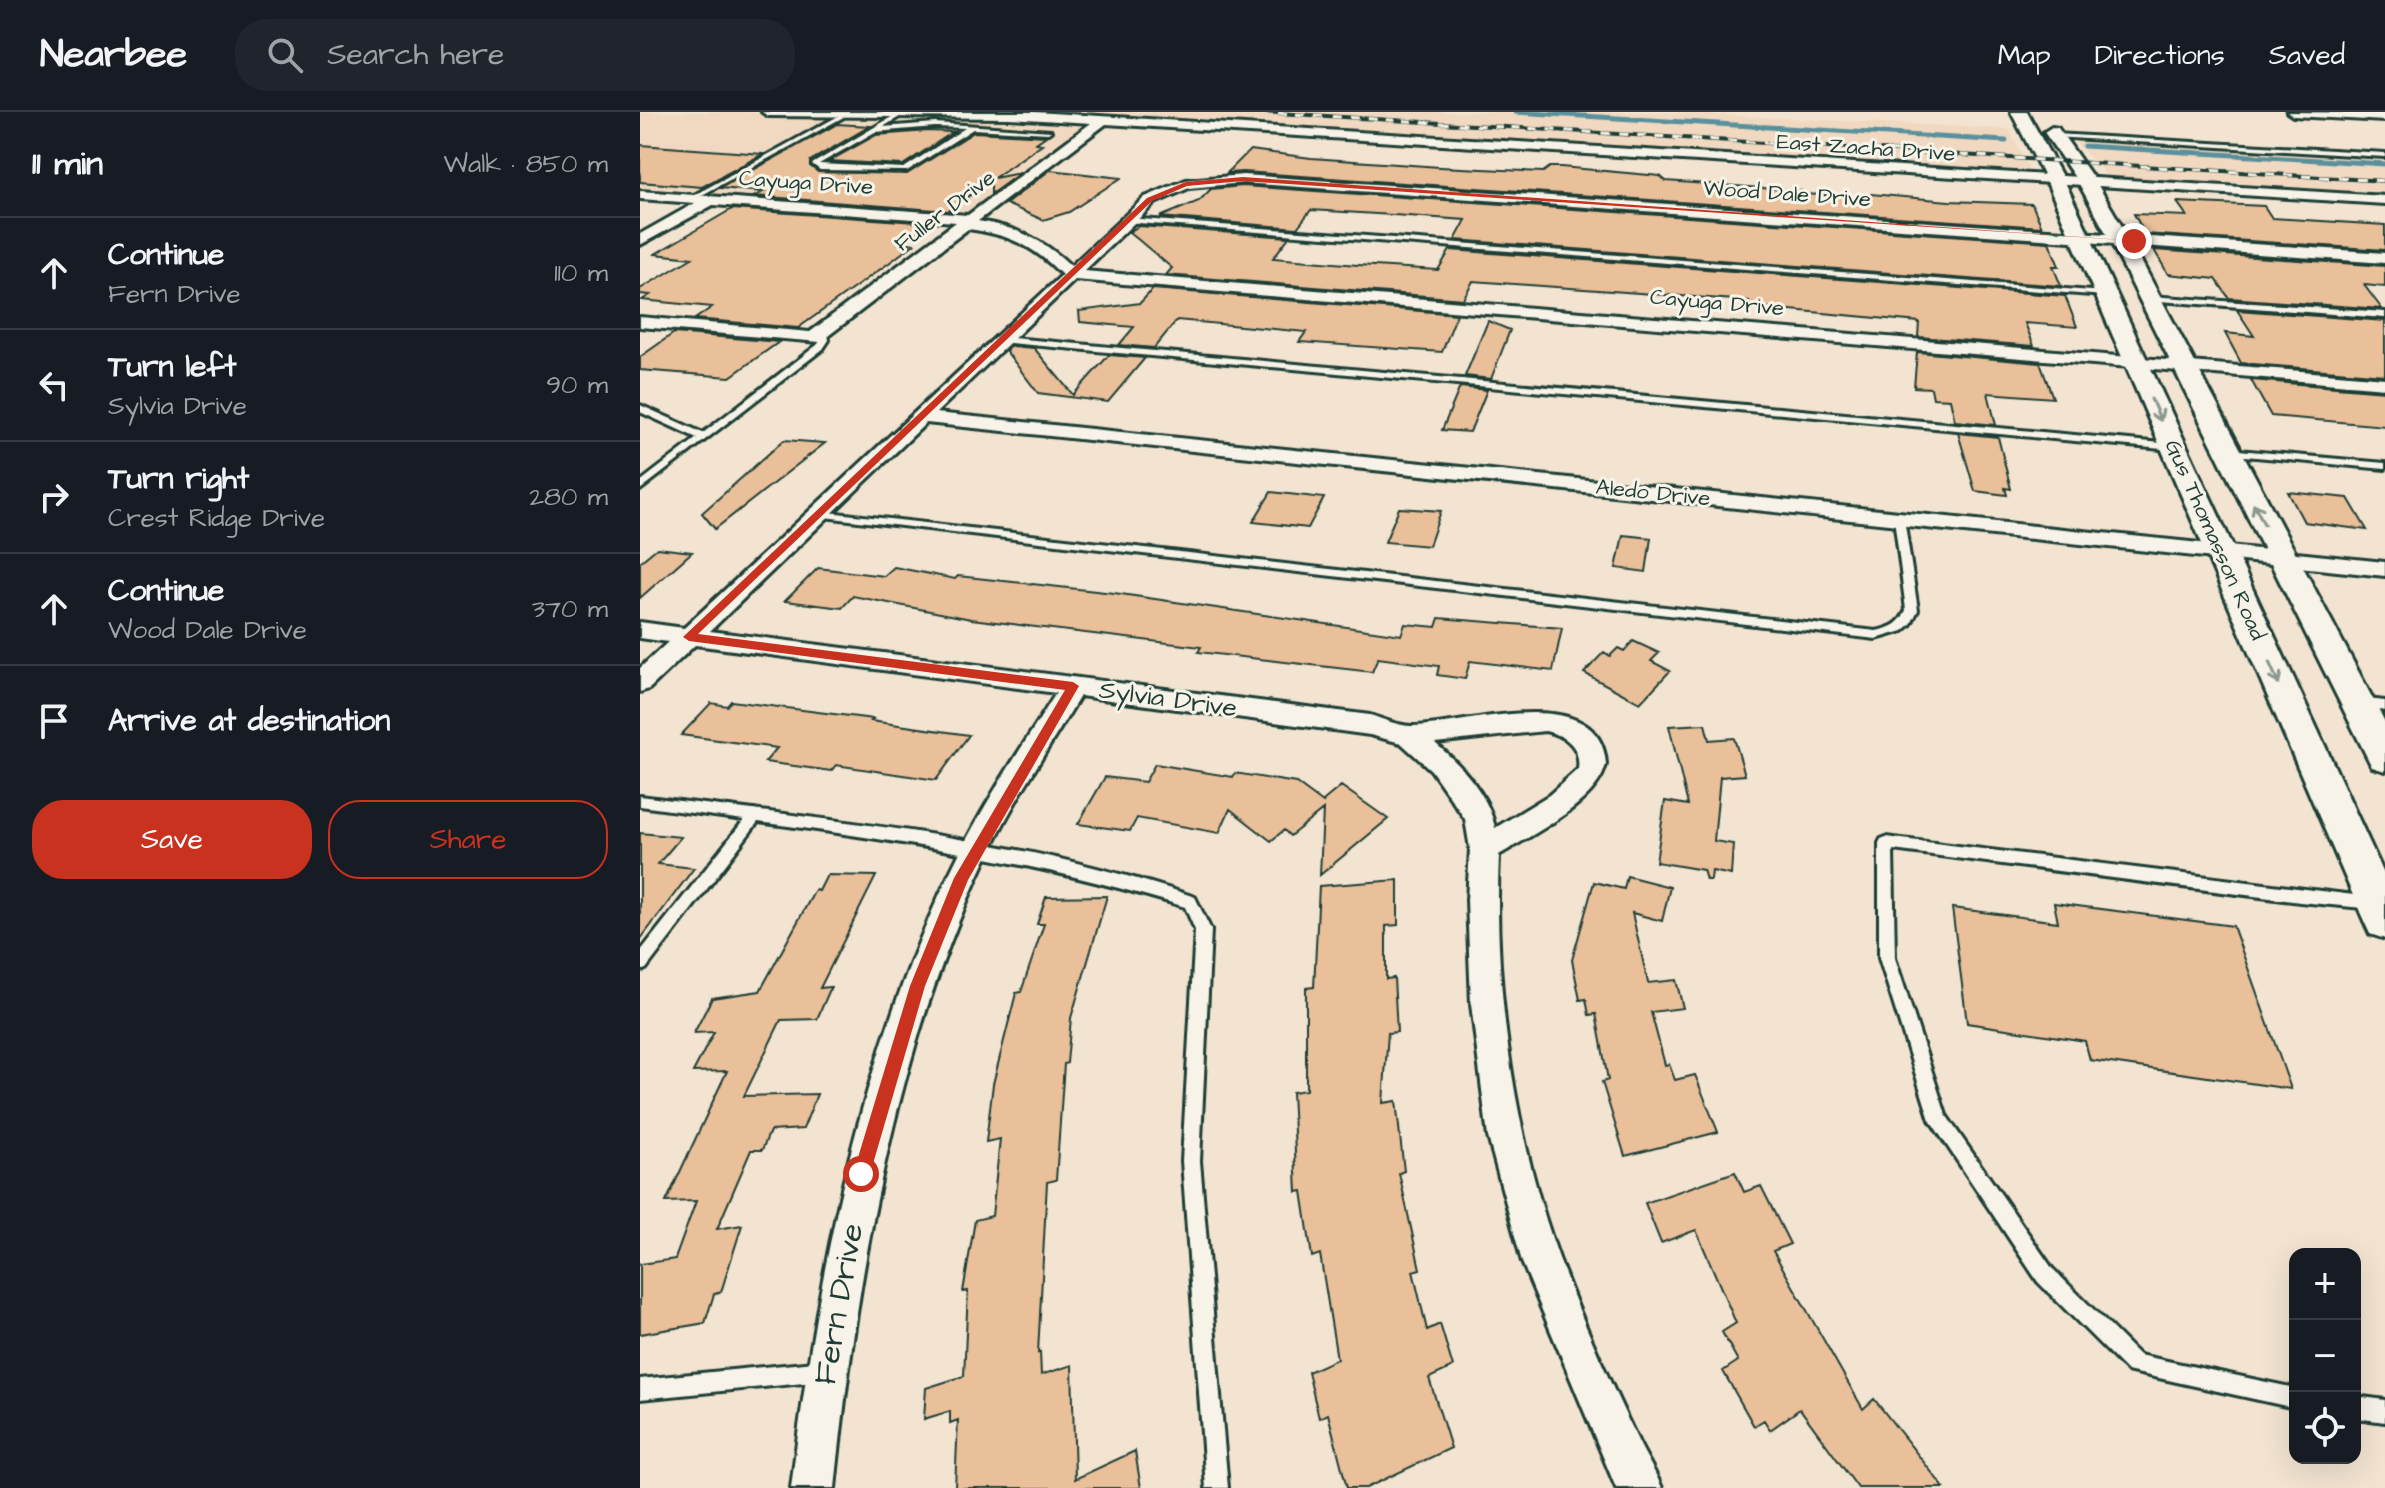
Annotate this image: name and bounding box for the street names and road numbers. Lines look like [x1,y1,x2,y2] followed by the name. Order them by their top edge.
[1776,126,1957,170] street label: East Zacha Drive
[738,163,874,204] street label: Cayuga Drive
[888,163,1002,259] street label: Fuller Drive
[1702,173,1872,215] street label: Wood Dale Drive
[1649,282,1785,325] street label: Cayuga Drive
[2157,435,2273,645] street label: Gus Thomasson Road
[1594,472,1712,514] street label: Aledo Drive
[1096,672,1239,728] street label: Sylvia Drive
[803,1220,875,1388] street label: Fern Drive

